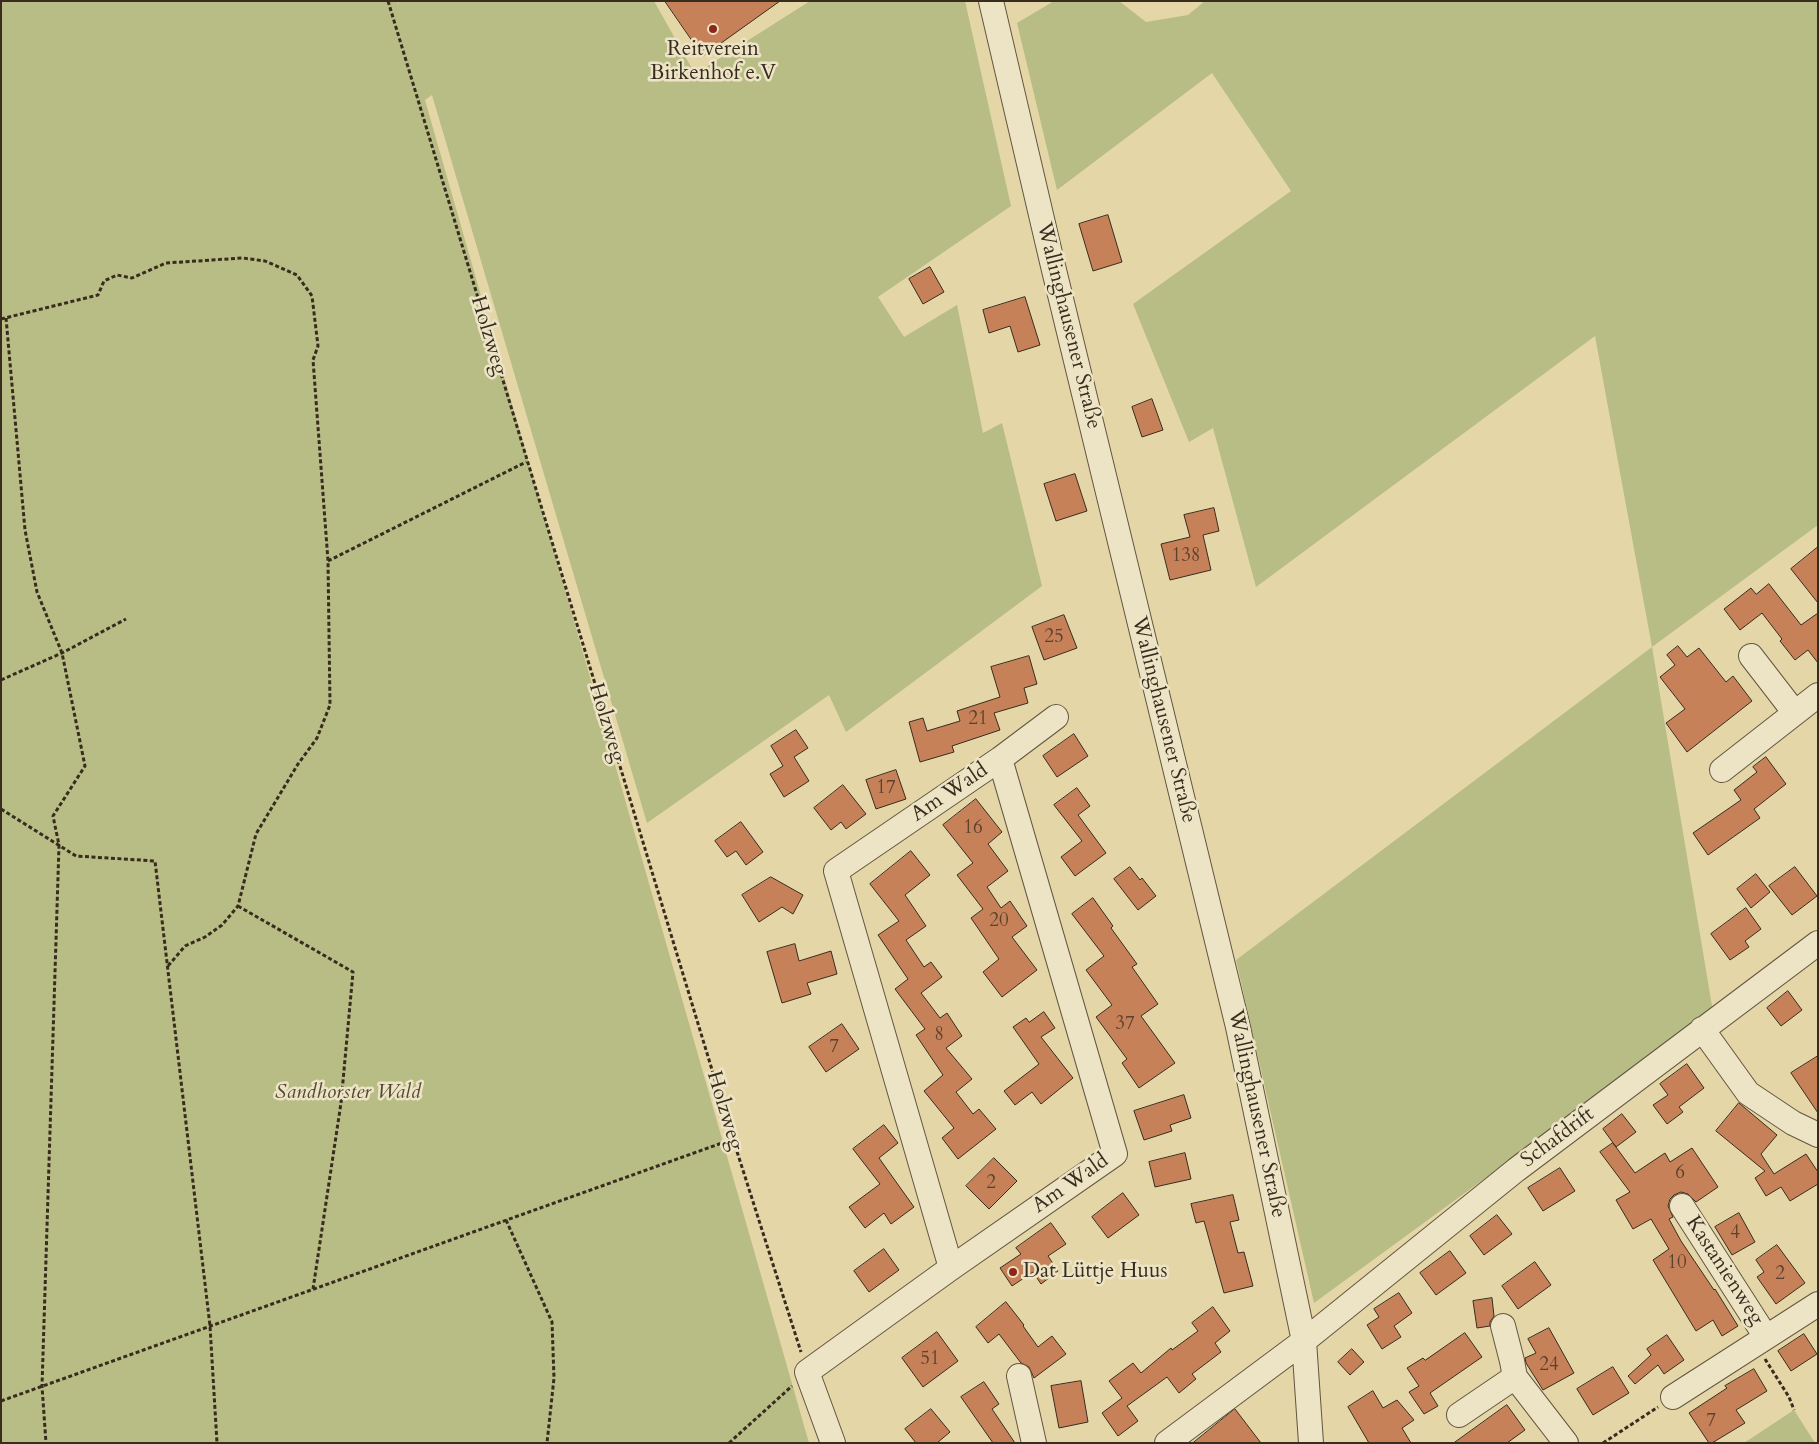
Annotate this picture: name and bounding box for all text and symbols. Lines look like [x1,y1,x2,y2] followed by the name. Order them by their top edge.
[707,23,719,35] marker: Reitverein Birkenhof e.V
[650,37,776,87] place label: Reitverein Birkenhof e.V
[1030,220,1106,432] street label: Wallinghausener Straße
[464,293,512,379] street label: Holzweg
[1171,546,1201,568] house number: 138
[1125,614,1201,826] street label: Wallinghausener Straße
[1044,627,1064,649] house number: 25
[582,680,630,766] street label: Holzweg
[968,709,988,731] house number: 21
[907,758,993,828] street label: Am Wald
[876,778,896,800] house number: 17
[963,818,983,840] house number: 16
[989,911,1009,933] house number: 20
[1222,1008,1290,1220] street label: Wallinghausener Straße
[1115,1014,1135,1036] house number: 37
[934,1025,944,1047] house number: 8
[829,1037,839,1059] house number: 7
[700,1068,748,1154] street label: Holzweg
[275,1080,421,1106] park label: Sandhorster Wald
[1517,1102,1599,1174] street label: Schafdrift
[1028,1149,1114,1219] street label: Am Wald
[1675,1163,1685,1185] house number: 6
[986,1173,996,1195] house number: 2
[1679,1212,1769,1330] street label: Kastanienweg
[1730,1223,1740,1245] house number: 4
[1667,1253,1687,1275] house number: 10
[1023,1259,1168,1285] place label: Dat Lüttje Huus
[1775,1264,1785,1286] house number: 2
[1007,1266,1019,1278] marker: Dat Lüttje Huus
[920,1349,940,1371] house number: 51
[1539,1355,1559,1377] house number: 24
[1706,1411,1716,1433] house number: 7

